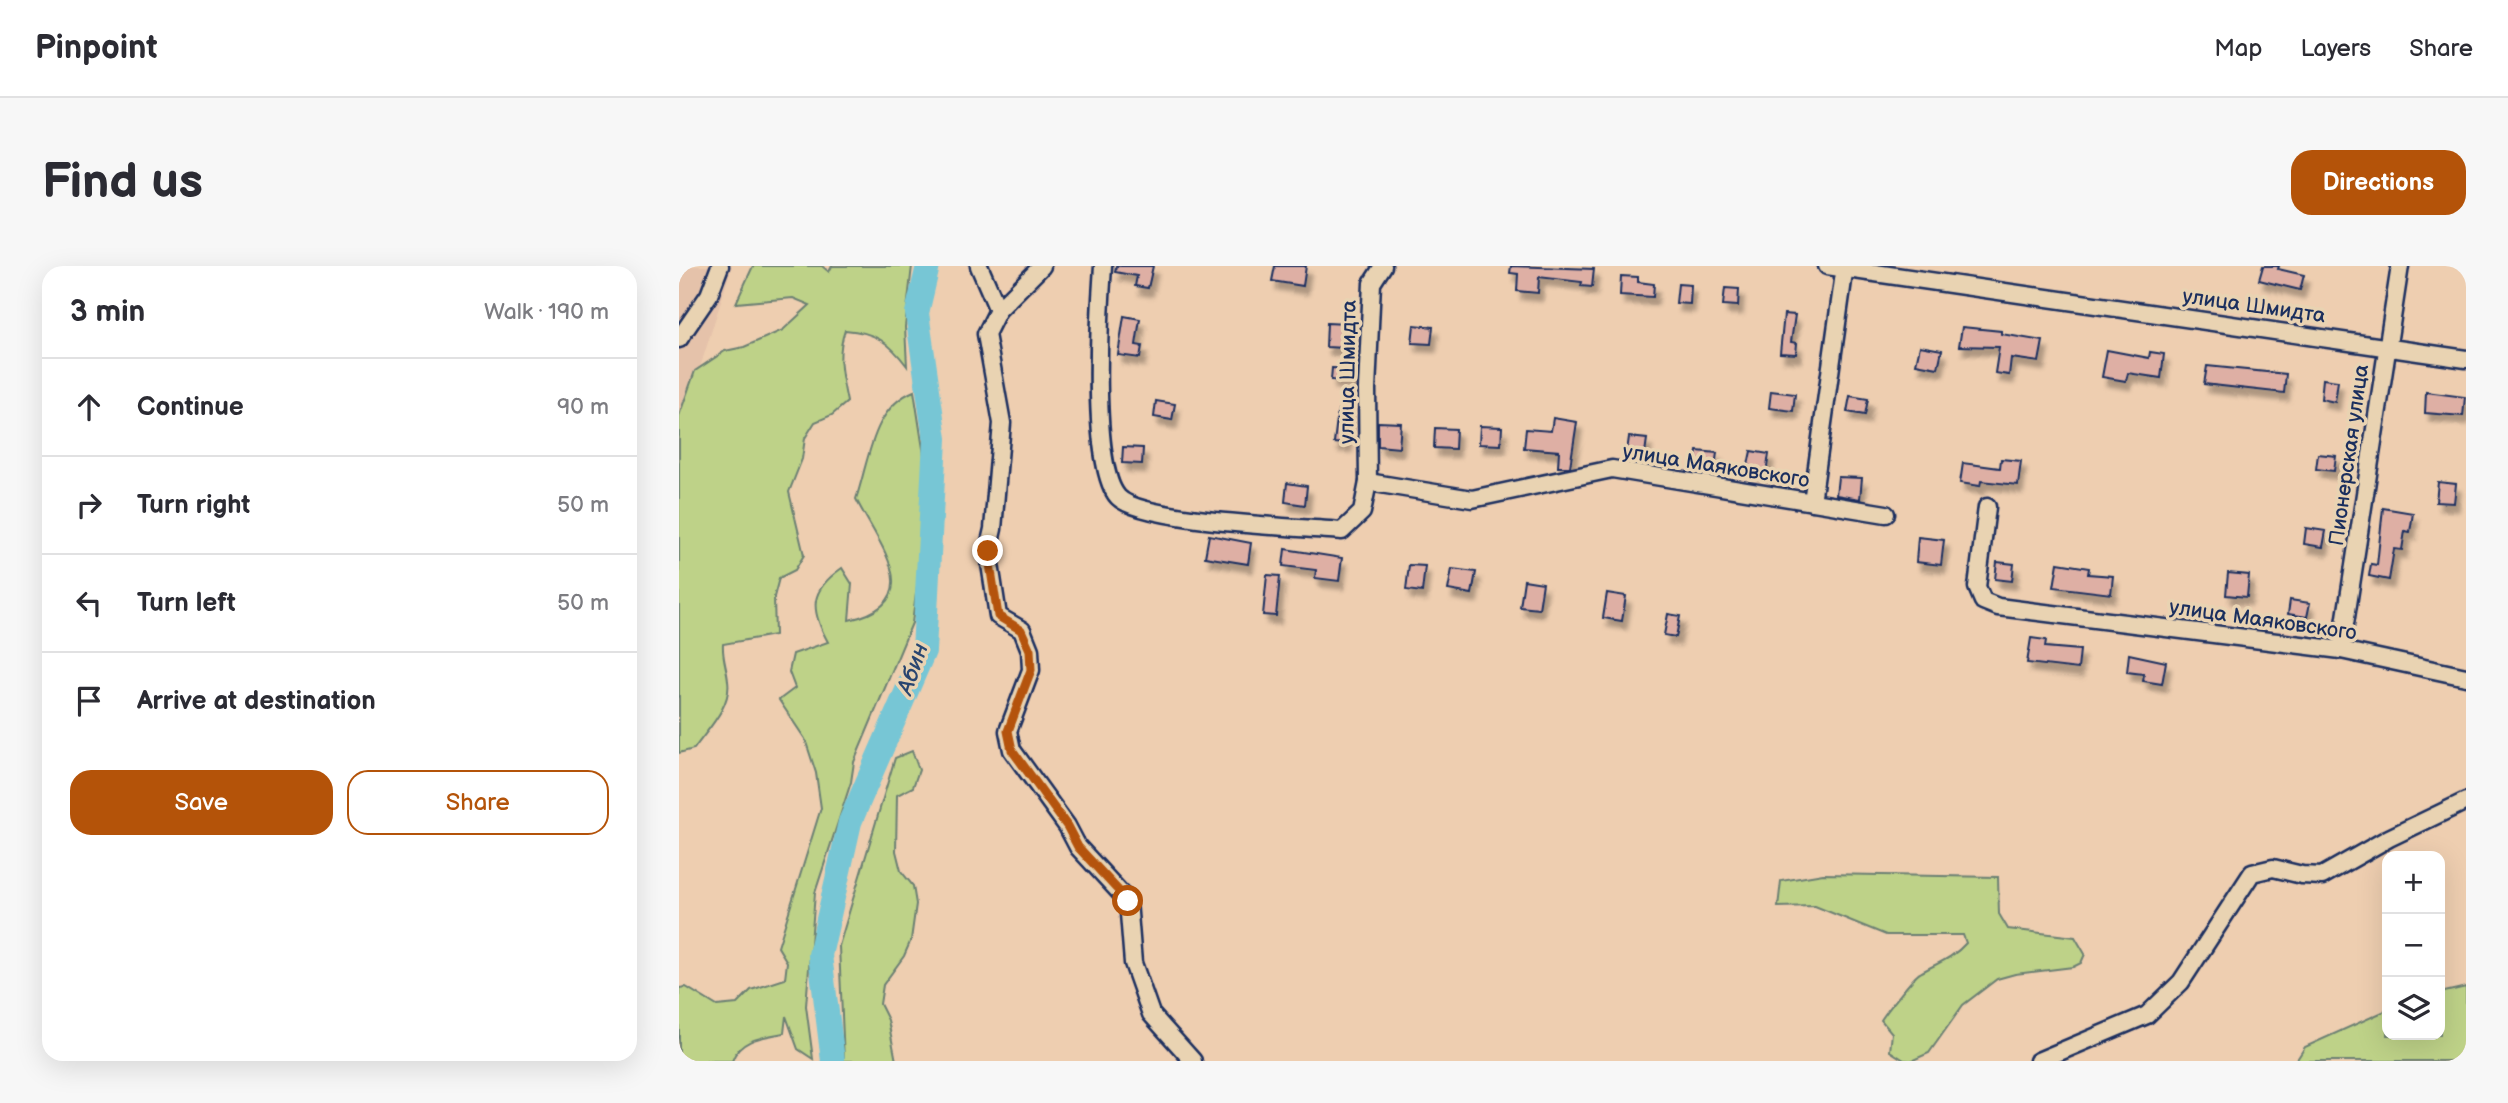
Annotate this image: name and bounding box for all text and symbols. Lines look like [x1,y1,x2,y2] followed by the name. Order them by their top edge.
[35,28,157,68] text: Pinpoint
[2214,34,2262,63] text: Map
[2300,34,2371,63] text: Layers
[2409,34,2473,63] text: Share
[2291,150,2466,215] button: Directions
[42,153,203,212] text: Find us
[2181,284,2328,328] street label: улица Шмидта
[70,294,145,330] text: 3 min
[484,298,609,326] text: Walk · 190 m
[1334,299,1362,444] street label: улица Шмидта
[2324,362,2374,547] street label: Пионерская улица
[70,388,108,426] icon: ahead
[137,392,244,423] text: Continue
[557,393,609,421] text: 90 m
[1621,439,1811,493] street label: улица Маяковского
[70,486,108,524] icon: right
[137,490,250,521] text: Turn right
[557,491,609,519] text: 50 m
[972,535,1003,566] route end
[70,584,108,622] icon: left
[137,588,236,619] text: Turn left
[557,589,609,617] text: 50 m
[2168,594,2358,646] street label: улица Маяковского
[891,640,935,700] water label: Абин
[70,682,108,720] icon: arrive
[137,686,376,717] text: Arrive at destination
[70,770,333,835] button: Save
[347,770,609,835] button: Share
[2382,851,2445,1040] map controls
[2382,851,2445,914] button: +
[1112,885,1143,916] route start
[2382,914,2445,977] button: −
[2382,977,2445,1040] button: layers

